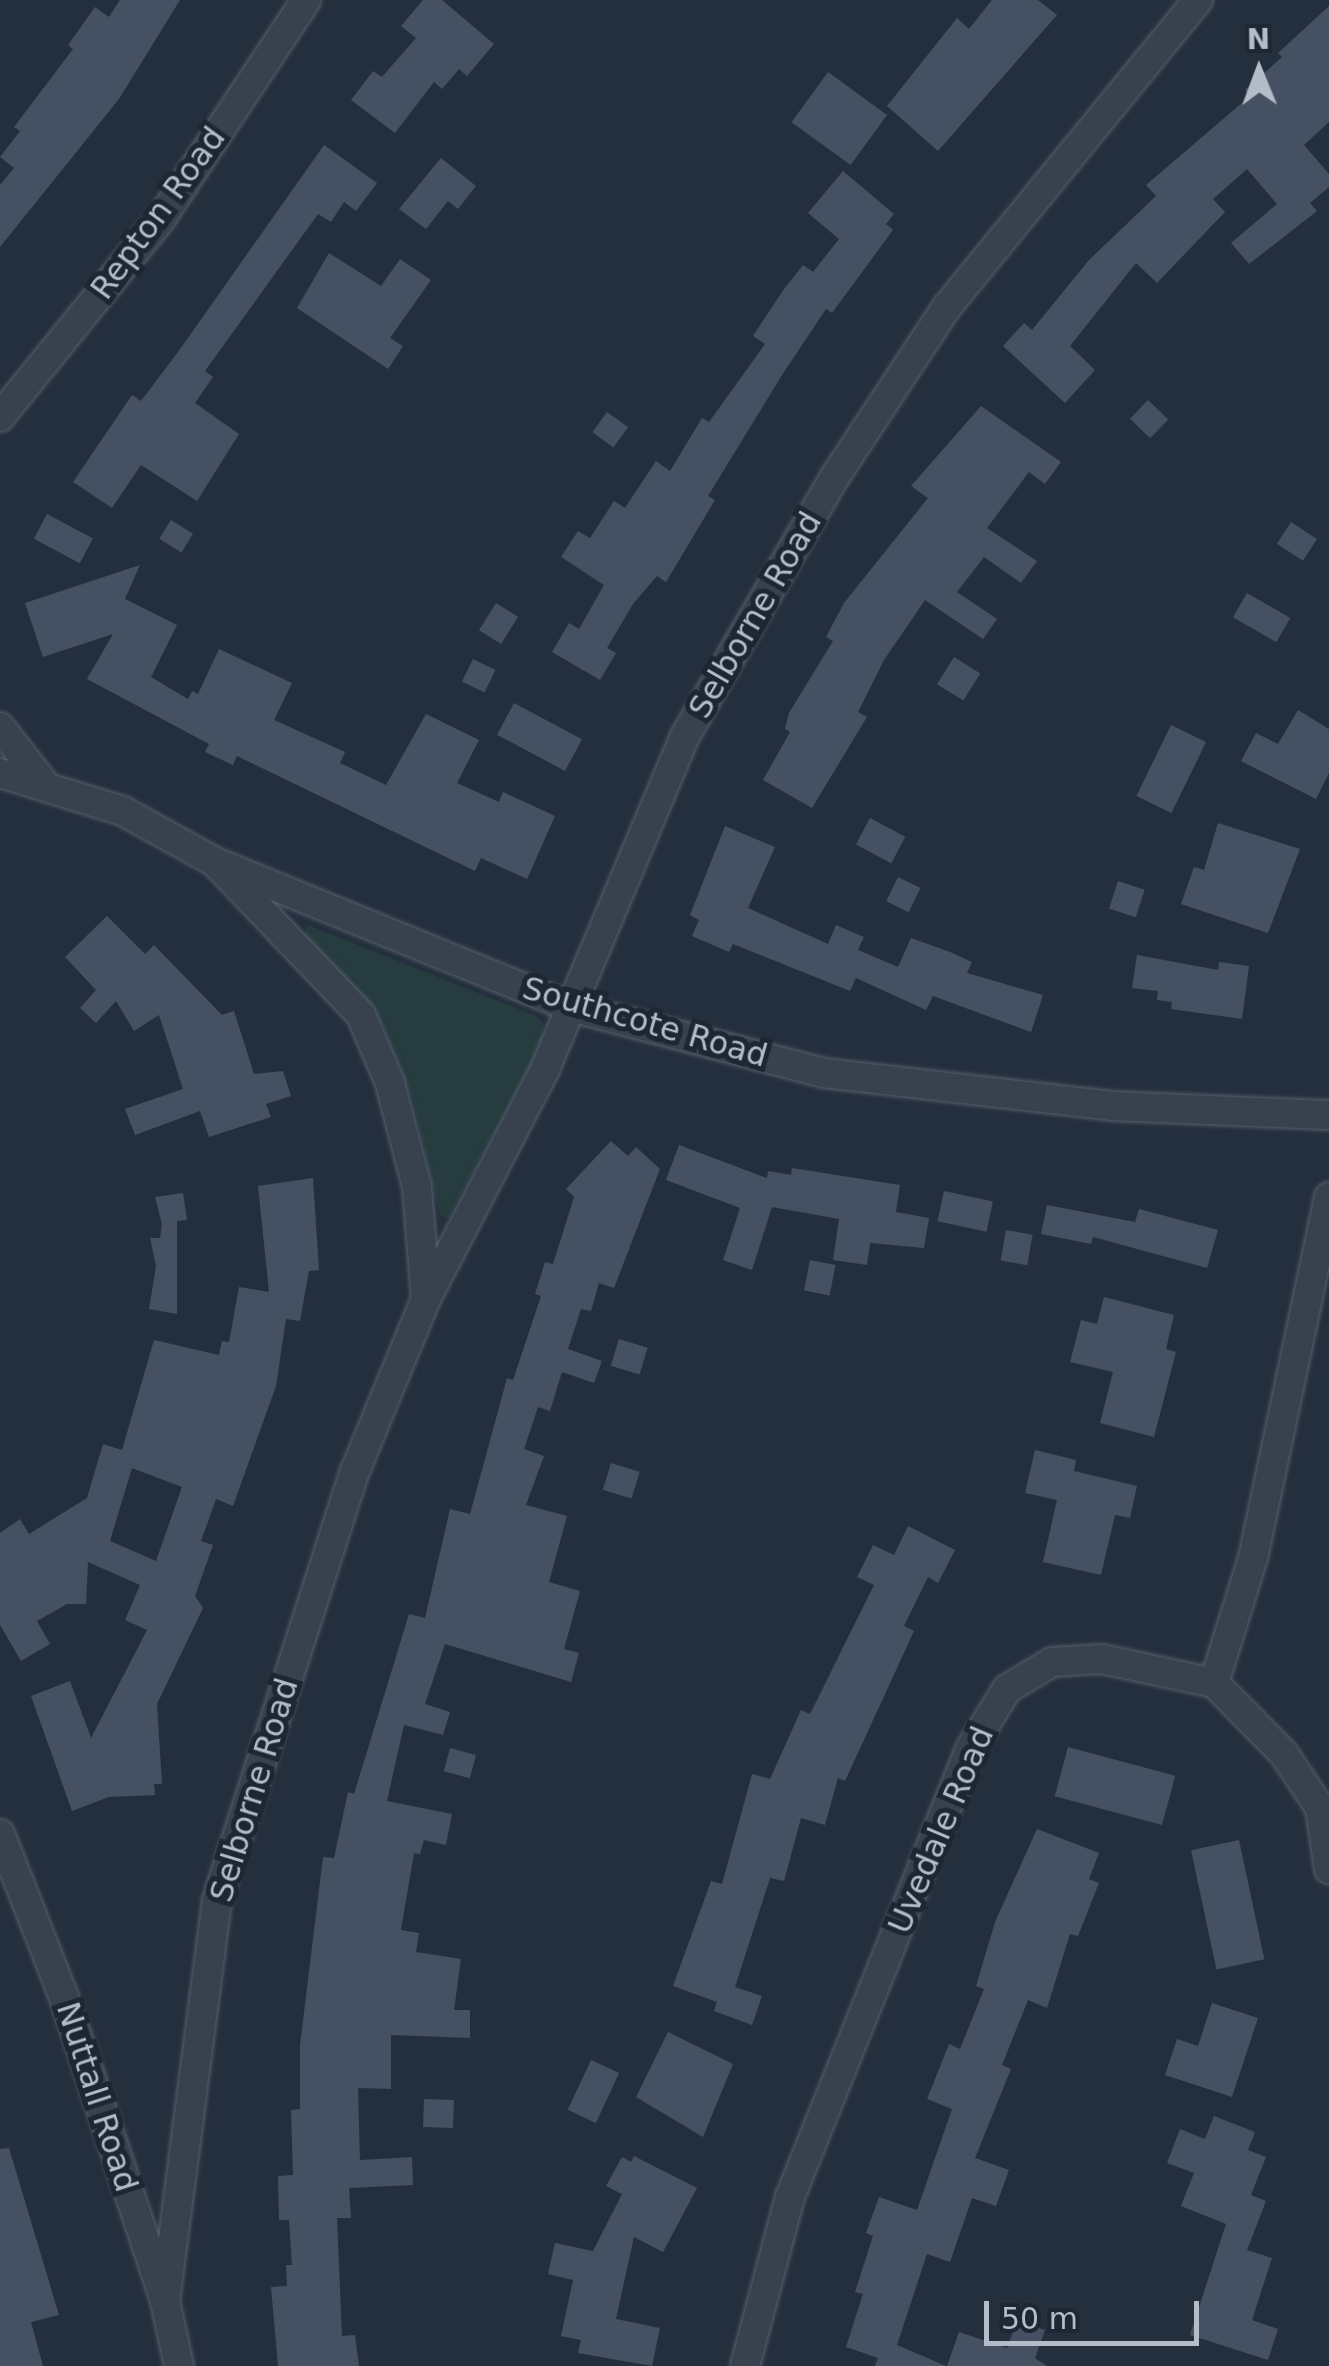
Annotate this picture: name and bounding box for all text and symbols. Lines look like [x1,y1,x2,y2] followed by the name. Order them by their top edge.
[1209,20,1309,120] north arrow
[1246,23,1270,56] text: N
[83,119,233,307] street label: Repton Road
[680,505,830,725] street label: Selborne Road
[518,969,772,1075] street label: Southcote Road
[202,1674,306,1906] street label: Selborne Road
[880,1721,1002,1939] street label: Uvedale Road
[48,1997,146,2197] street label: Nuttall Road
[989,2281,1204,2343] scale bar
[1001,2301,1078,2336] text: 50 m

